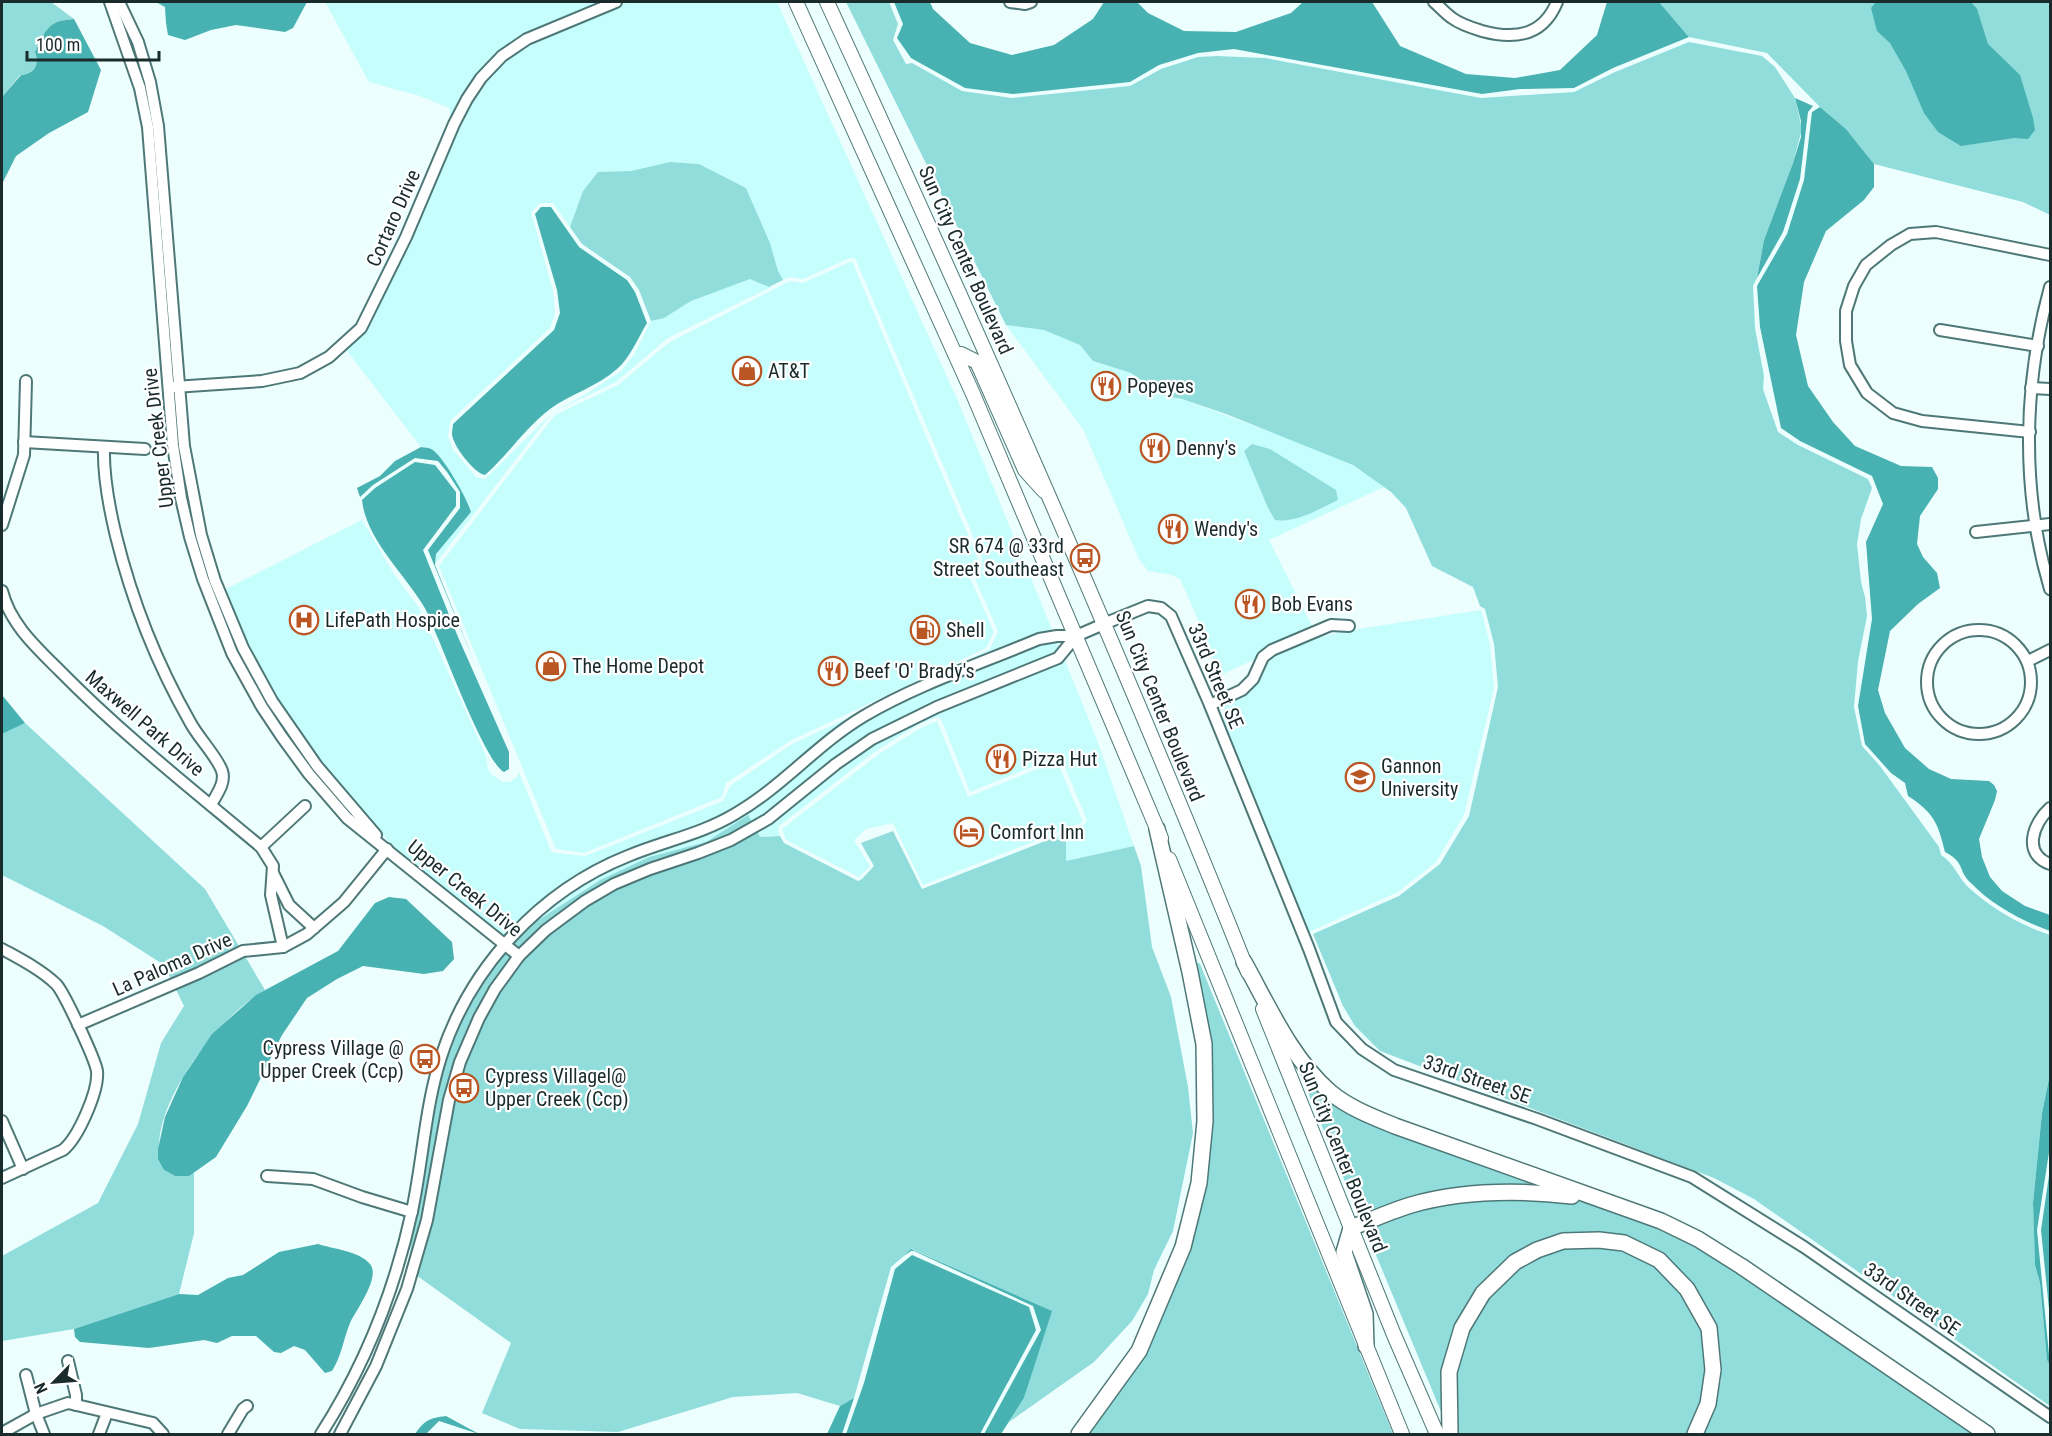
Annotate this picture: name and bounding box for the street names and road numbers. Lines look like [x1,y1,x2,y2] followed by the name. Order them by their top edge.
[914,162,1018,358] street label: Sun City Center Boulevard
[361,166,425,270] street label: Cortaro Drive
[138,367,178,509] street label: Upper Creek Drive
[1111,607,1209,805] street label: Sun City Center Boulevard
[1183,620,1249,732] street label: 33rd Street SE
[81,665,209,781] street label: Maxwell Park Drive
[403,834,527,942] street label: Upper Creek Drive
[109,927,235,1001] street label: La Paloma Drive
[1420,1049,1534,1109] street label: 33rd Street SE
[1294,1058,1392,1256] street label: Sun City Center Boulevard
[1859,1257,1965,1341] street label: 33rd Street SE

